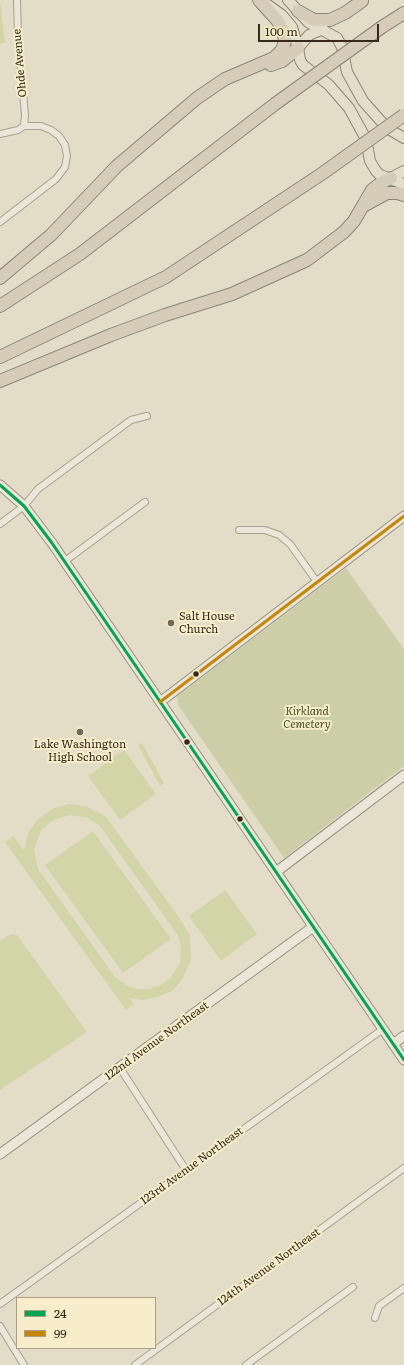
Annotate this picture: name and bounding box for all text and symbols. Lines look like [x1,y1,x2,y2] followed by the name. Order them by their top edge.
[260,16,381,42] scale bar
[265,22,298,40] text: 100 m
[10,28,30,98] street label: Ohde Avenue
[179,610,235,636] place label: Salt House Church
[166,618,176,628] marker: Salt House Church
[191,669,201,679] unlabelled marker
[283,705,331,731] park label: Kirkland Cemetery
[75,727,85,737] marker: Lake Washington High School
[182,737,192,747] unlabelled marker
[34,738,126,764] place label: Lake Washington High School
[235,814,245,824] unlabelled marker
[102,999,212,1083] street label: 122nd Avenue Northeast
[138,1124,246,1208] street label: 123rd Avenue Northeast
[215,1225,323,1309] street label: 124th Avenue Northeast
[16,1297,156,1349] legend
[54,1304,67,1322] text: 24
[54,1324,67,1342] text: 99

